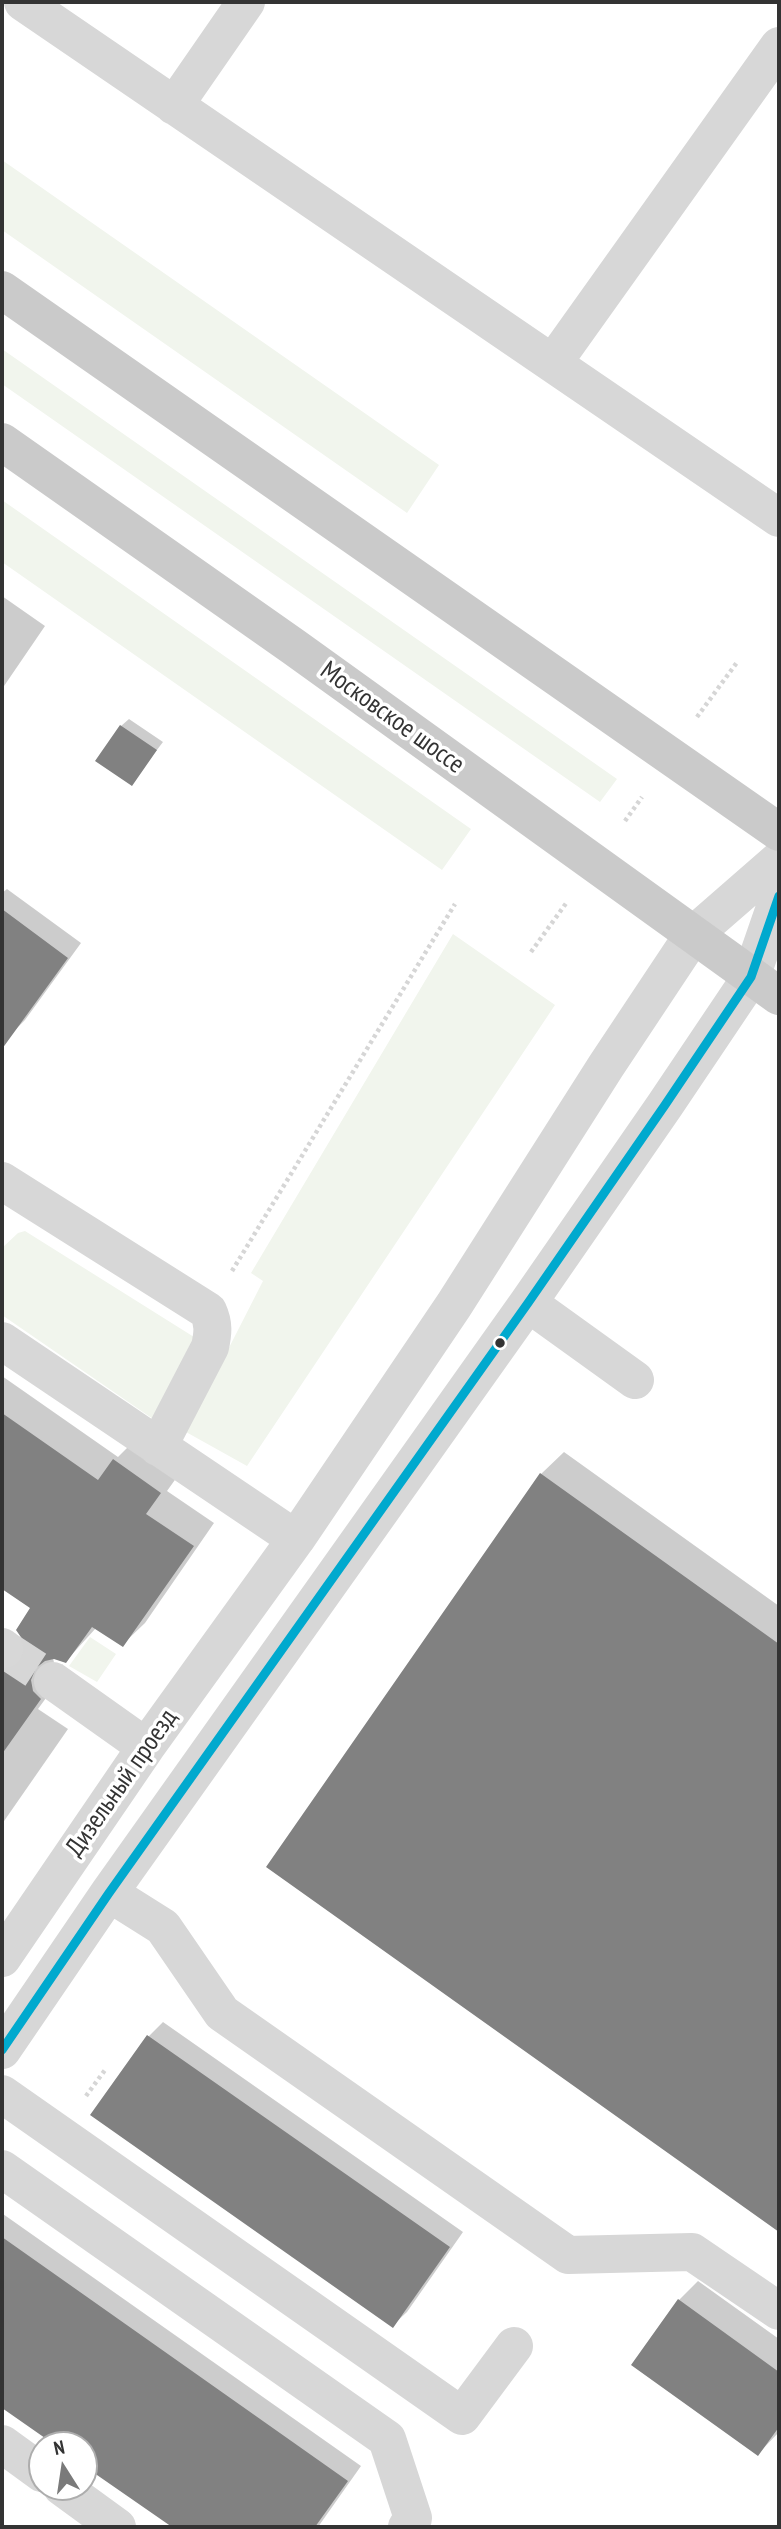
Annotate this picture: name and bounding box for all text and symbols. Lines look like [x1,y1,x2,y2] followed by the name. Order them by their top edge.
[314,655,470,781] street label: Московское шоссе
[493,1336,507,1350] unlabelled marker
[60,1703,184,1863] street label: Дизельный проезд
[28,2431,98,2501] north arrow
[52,2435,67,2460] text: N

